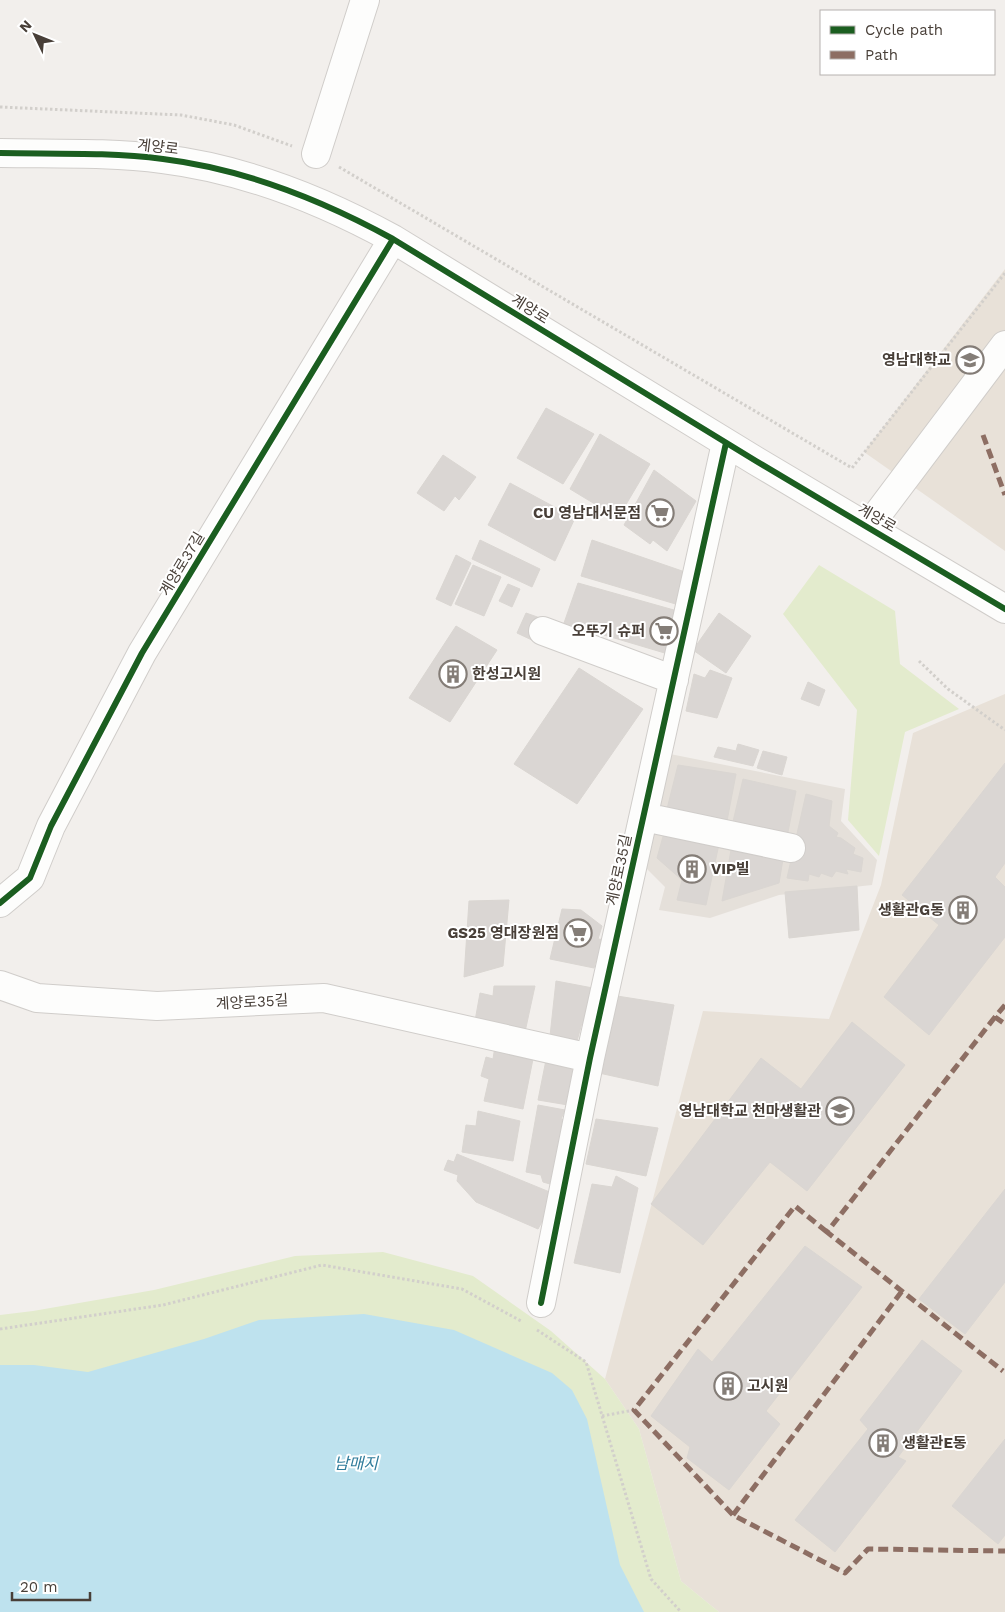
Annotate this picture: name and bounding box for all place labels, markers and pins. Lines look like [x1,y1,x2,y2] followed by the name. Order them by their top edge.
[955,345,985,375] school or university icon: 영남대학교
[882,351,951,369] place label: 영남대학교
[645,498,675,528] supermarket icon: CU 영남대서문점
[533,504,641,522] place label: CU 영남대서문점
[649,616,679,646] supermarket icon: 오뚜기 슈퍼
[572,622,645,640] place label: 오뚜기 슈퍼
[438,659,468,689] building icon: 한성고시원
[472,665,541,683] place label: 한성고시원
[677,854,707,884] building icon: VIP빌
[711,860,750,878] place label: VIP빌
[948,895,978,925] building icon: 생활관G동
[878,901,944,919] place label: 생활관G동
[563,918,593,948] supermarket icon: GS25 영대장원점
[448,924,559,942] place label: GS25 영대장원점
[825,1096,855,1126] school or university icon: 영남대학교 천마생활관
[679,1102,821,1120] place label: 영남대학교 천마생활관
[713,1371,743,1401] building icon: 고시원
[747,1377,788,1395] place label: 고시원
[868,1428,898,1458] building icon: 생활관E동
[902,1434,967,1452] place label: 생활관E동

